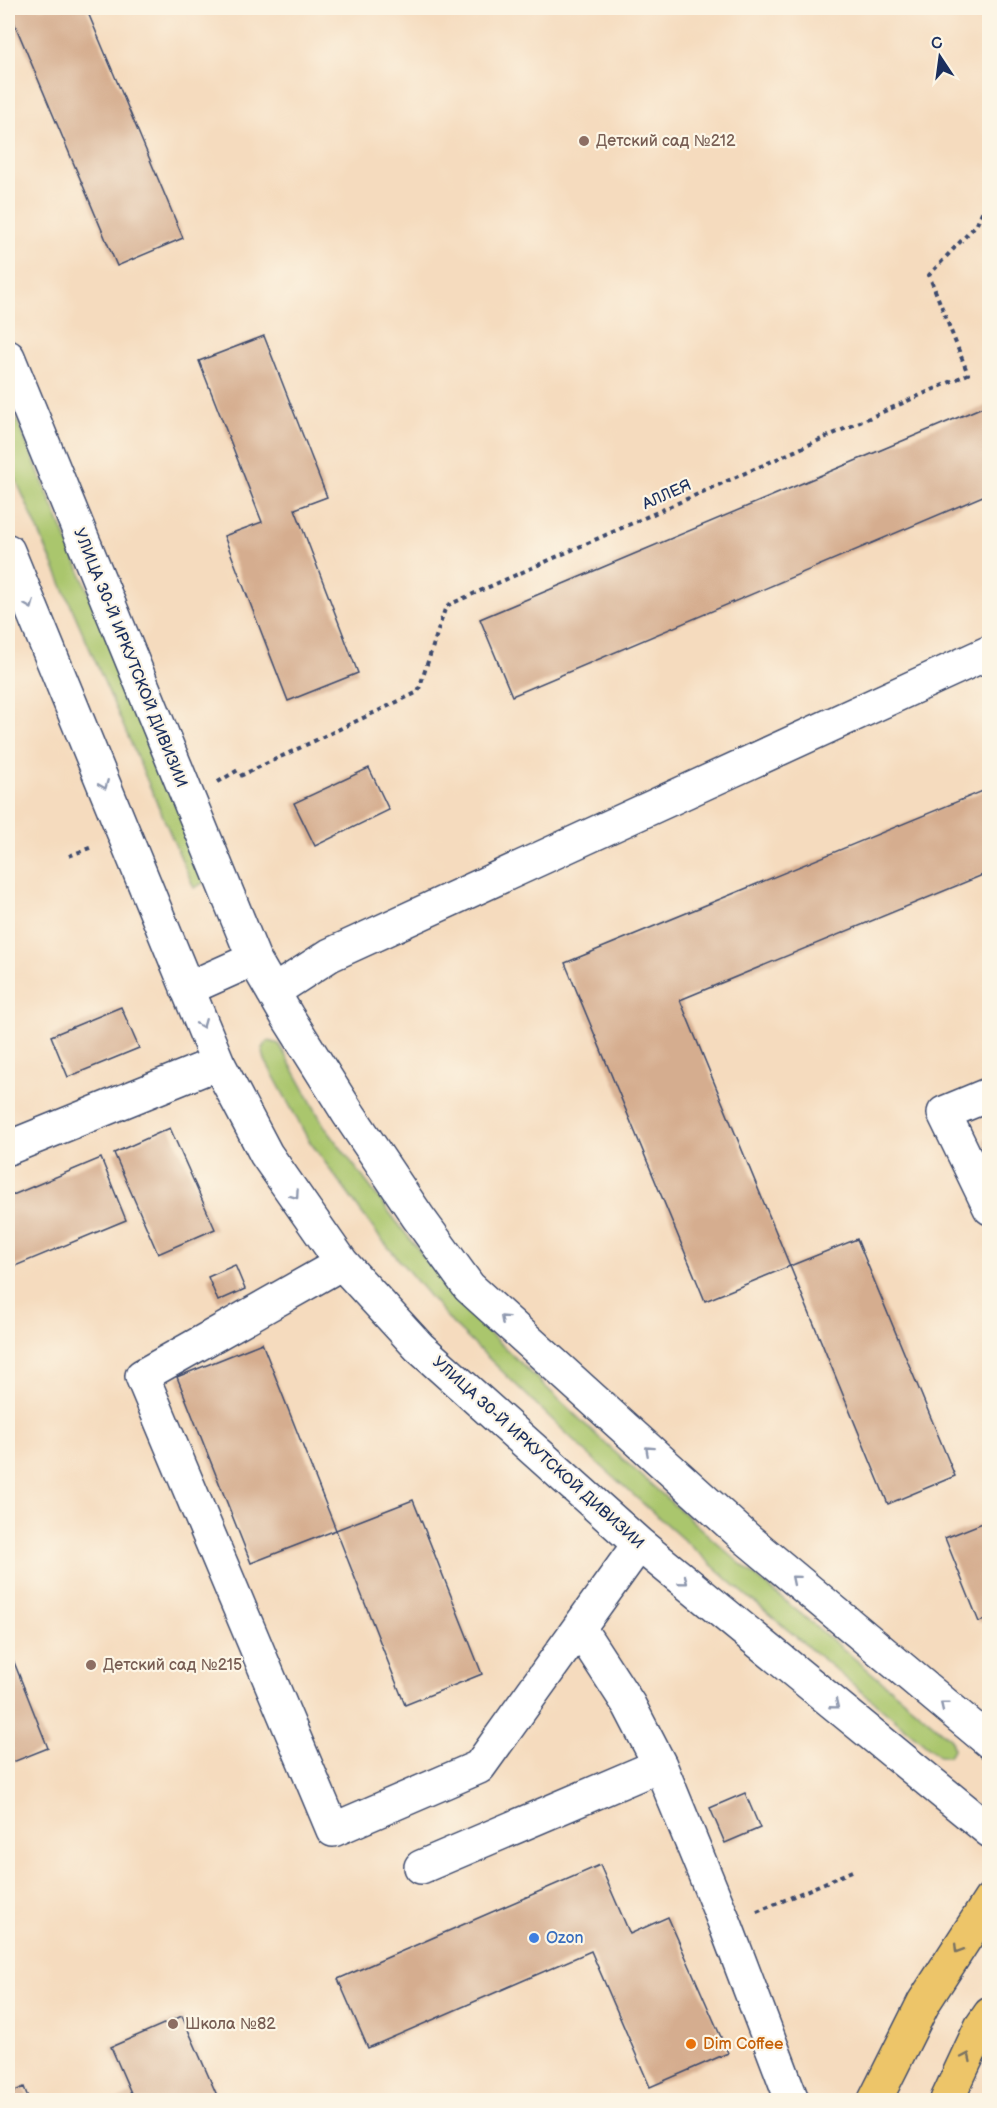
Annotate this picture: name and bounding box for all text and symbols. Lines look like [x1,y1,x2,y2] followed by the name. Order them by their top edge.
[910,27,970,87] north arrow
[929,33,945,54] text: С
[596,132,736,151] place label: Детский сад №212
[577,134,591,148] marker: Детский сад №212
[639,476,694,515] street label: АЛЛЕЯ
[69,526,191,790] street label: УЛИЦА 30-Й ИРКУТСКОЙ ДИВИЗИИ
[23,598,35,609] one-way arrow
[97,779,109,790] one-way arrow
[195,1017,207,1028] one-way arrow
[288,1188,299,1199] one-way arrow
[501,1315,511,1326] one-way arrow
[428,1353,648,1553] street label: УЛИЦА 30-Й ИРКУТСКОЙ ДИВИЗИИ
[645,1446,656,1457] one-way arrow
[677,1574,688,1585] one-way arrow
[791,1575,802,1586] one-way arrow
[103,1656,242,1675] place label: Детский сад №215
[84,1658,98,1672] marker: Детский сад №215
[828,1698,839,1709] one-way arrow
[940,1701,951,1712] one-way arrow
[546,1929,584,1948] place label: Ozon
[527,1931,541,1945] marker: Ozon
[954,1942,965,1953] one-way arrow
[185,2015,276,2034] place label: Школа №82
[166,2017,180,2031] marker: Школа №82
[703,2035,784,2054] place label: Dim Coffee
[684,2037,698,2051] marker: Dim Coffee
[960,2052,972,2063] one-way arrow

